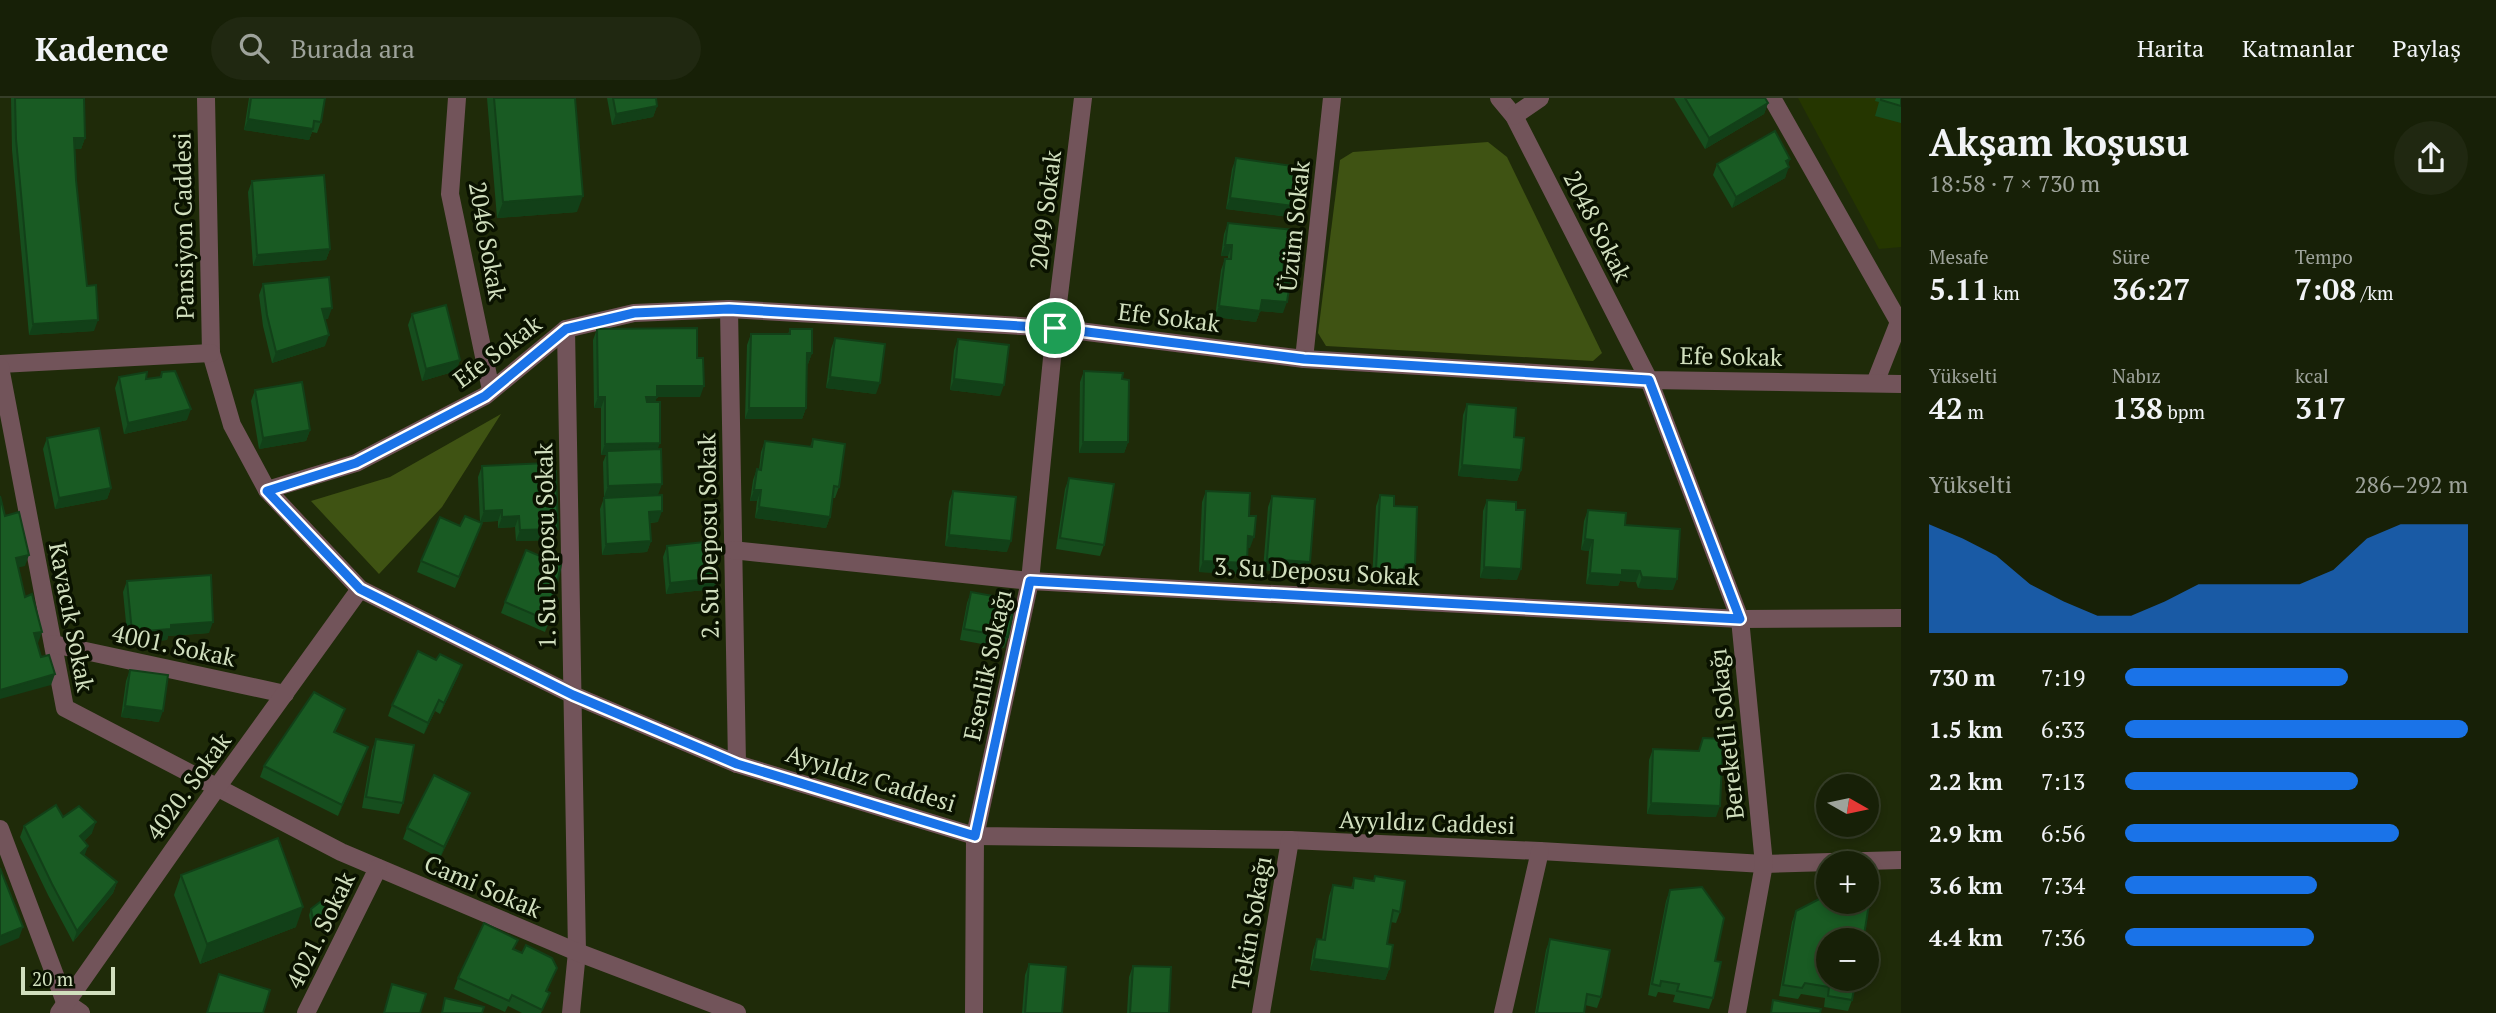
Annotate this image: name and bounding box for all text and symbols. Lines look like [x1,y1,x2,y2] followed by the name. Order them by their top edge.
[211,17,701,80] search box
[35,27,169,70] text: Kadence
[235,29,273,67] icon: search
[291,31,415,65] text: Burada ara
[2137,32,2204,64] text: Harita
[2242,32,2354,64] text: Katmanlar
[2392,32,2461,64] text: Paylaş
[1929,117,2189,167] text: Akşam koşusu
[2394,121,2468,195] button: share
[165,132,201,320] street label: Pansiyon Caddesi
[1022,148,1068,272] street label: 2049 Sokak
[1271,158,1317,293] street label: Üzüm Sokak
[1556,165,1640,287] street label: 2048 Sokak
[1929,168,2100,199] text: 18:58 · 7 × 730 m
[462,179,514,303] street label: 2046 Sokak
[1929,244,1989,269] text: Mesafe
[2112,244,2150,269] text: Süre
[2295,244,2353,269] text: Tempo
[1929,269,1989,309] text: 5.11
[2112,269,2190,309] text: 36:27
[2295,269,2356,309] text: 7:08
[1989,280,2020,305] text: km
[2356,280,2394,305] text: /km
[1116,295,1223,339] street label: Efe Sokak
[1025,298,1085,358] pin
[446,307,548,395] street label: Efe Sokak
[1036,309,1074,347] icon: arrive
[1679,339,1783,373] street label: Efe Sokak
[1929,363,1998,388] text: Yükselti
[2112,363,2161,388] text: Nabız
[2295,363,2329,388] text: kcal
[1929,388,1963,428] text: 42
[2112,388,2163,428] text: 138
[2295,388,2346,428] text: 317
[1963,399,1984,424] text: m
[2163,399,2205,424] text: bpm
[690,432,726,639] street label: 2. Su Deposu Sokak
[527,442,563,649] street label: 1. Su Deposu Sokak
[1929,469,2012,500] text: Yükselti
[2355,469,2468,500] text: 286–292 m
[42,540,102,695] street label: Kavacık Sokak
[1213,550,1421,592] street label: 3. Su Deposu Sokak
[955,586,1019,744] street label: Esenlik Sokağı
[109,616,239,674] street label: 4001. Sokak
[1701,647,1751,821] street label: Bereketli Sokağı
[1929,662,1995,693] text: 730 m
[2041,662,2085,693] text: 7:19
[1929,714,2003,745] text: 1.5 km
[2041,714,2085,745] text: 6:33
[138,725,238,846] street label: 4020. Sokak
[782,737,960,819] street label: Ayyıldız Caddesi
[1929,766,2003,797] text: 2.2 km
[2041,766,2085,797] text: 7:13
[1816,774,1880,836] north arrow
[1816,774,1879,991] map controls
[1338,803,1516,841] street label: Ayyıldız Caddesi
[1929,818,2003,849] text: 2.9 km
[2041,818,2085,849] text: 6:56
[420,847,547,925] street label: Cami Sokak
[1816,851,1879,914] button: +
[1223,853,1279,993] street label: Tekin Sokağı
[278,866,362,994] street label: 4021. Sokak
[1929,870,2003,901] text: 3.6 km
[2041,870,2085,901] text: 7:34
[1929,922,2003,953] text: 4.4 km
[2041,922,2085,953] text: 7:36
[1816,928,1879,991] button: −
[21,964,116,996] scale bar
[32,966,73,991] text: 20 m

